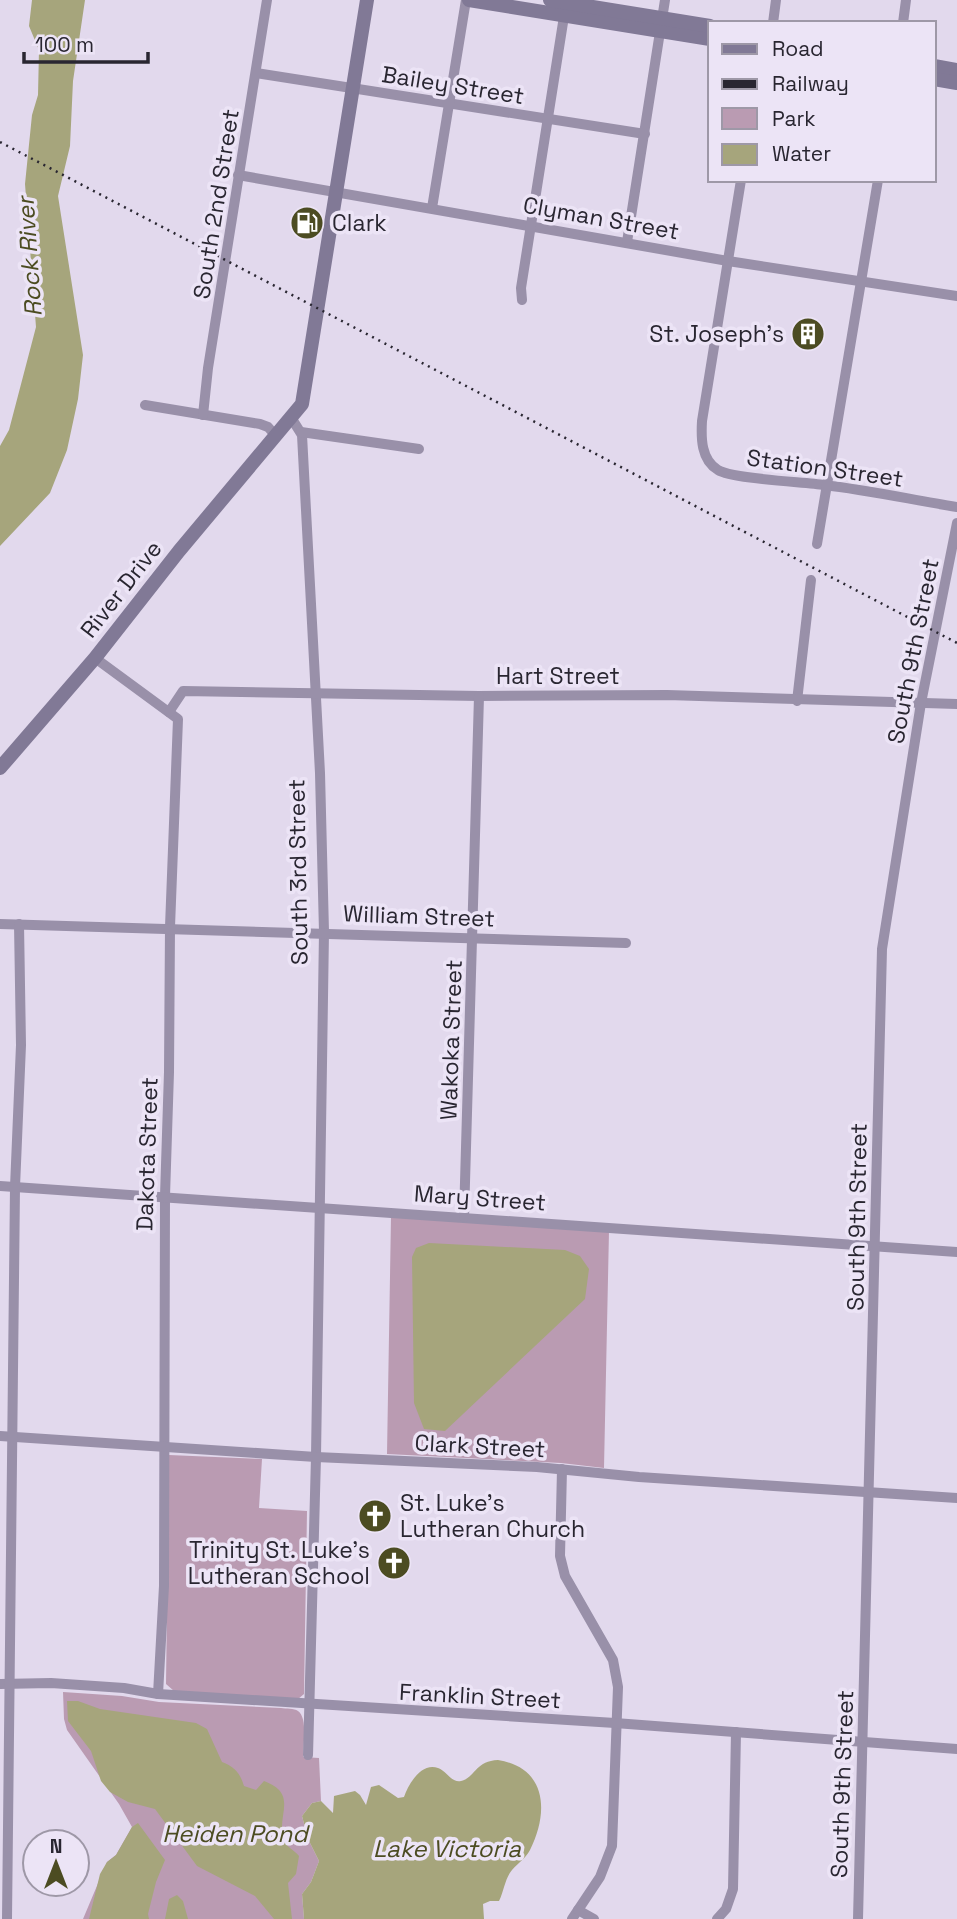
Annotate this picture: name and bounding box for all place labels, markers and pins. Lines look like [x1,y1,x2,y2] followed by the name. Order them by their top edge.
[288,204,326,242] fuel station icon: Clark
[332,208,387,238] place label: Clark
[789,315,827,353] building icon: St. Joseph's
[649,319,784,349] place label: St. Joseph's
[400,1488,585,1544] place label: St. Luke's Lutheran Church
[356,1497,394,1535] church icon: St. Luke's Lutheran Church
[188,1535,370,1591] place label: Trinity St. Luke's Lutheran School
[375,1544,413,1582] church icon: Trinity St. Luke's Lutheran School

